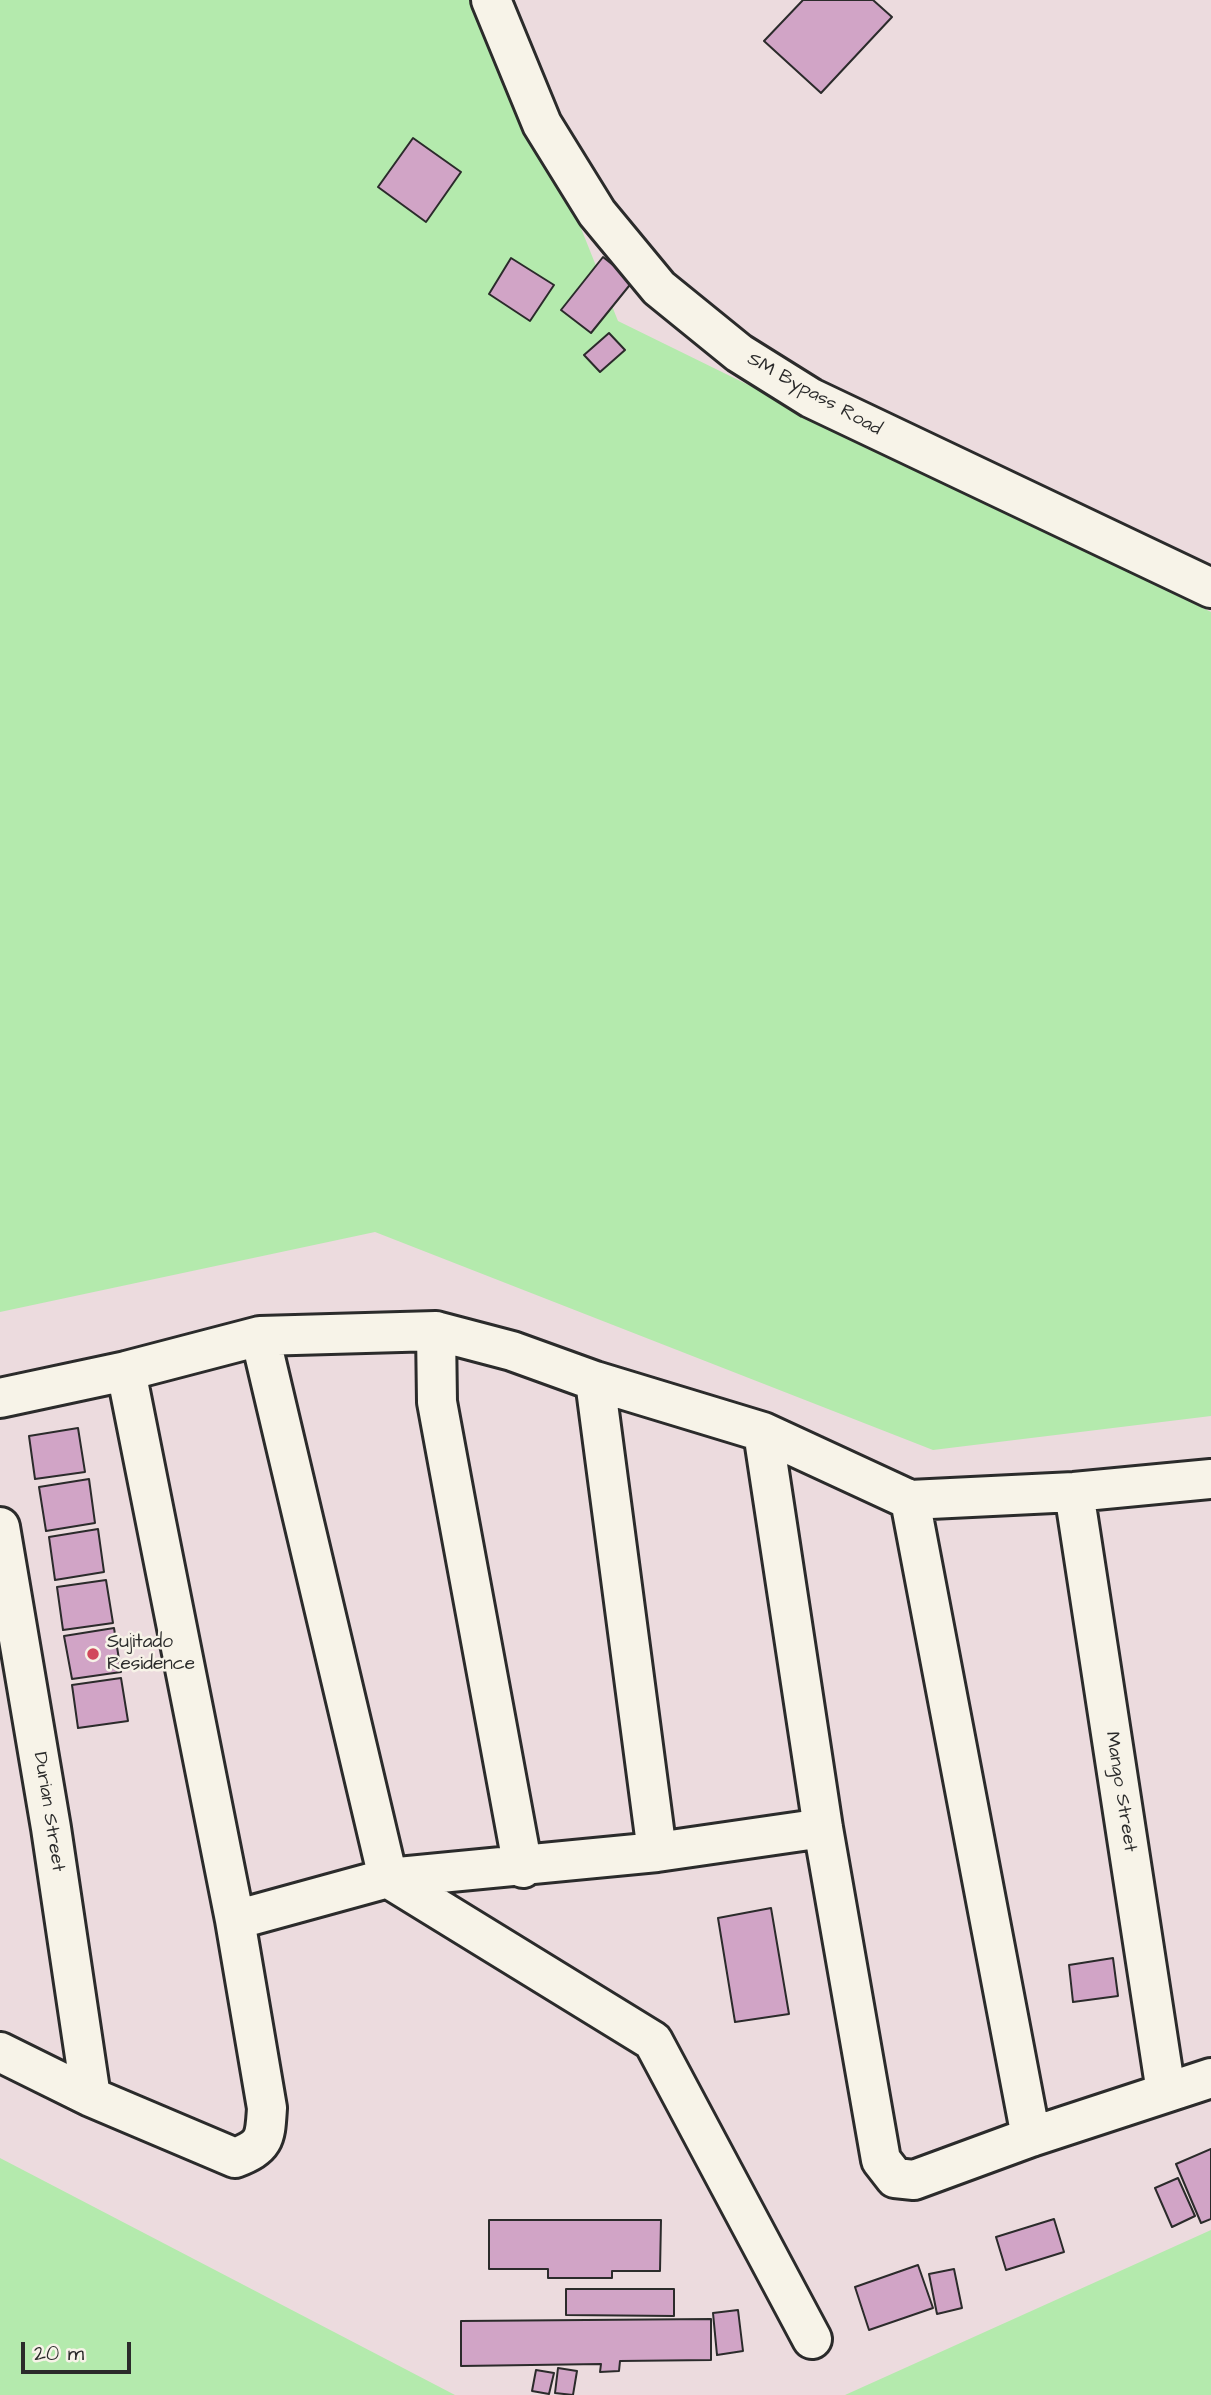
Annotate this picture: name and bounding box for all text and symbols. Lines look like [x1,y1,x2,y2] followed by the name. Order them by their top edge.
[743,349,885,441] street label: SM Bypass Road
[107,1632,195,1676] place label: Sujitado Residence
[85,1646,101,1662] marker: Sujitado Residence
[1099,1730,1141,1854] street label: Mango Street
[27,1751,69,1873] street label: Durian Street
[24,2328,135,2372] scale bar
[34,2339,84,2368] text: 20 m

